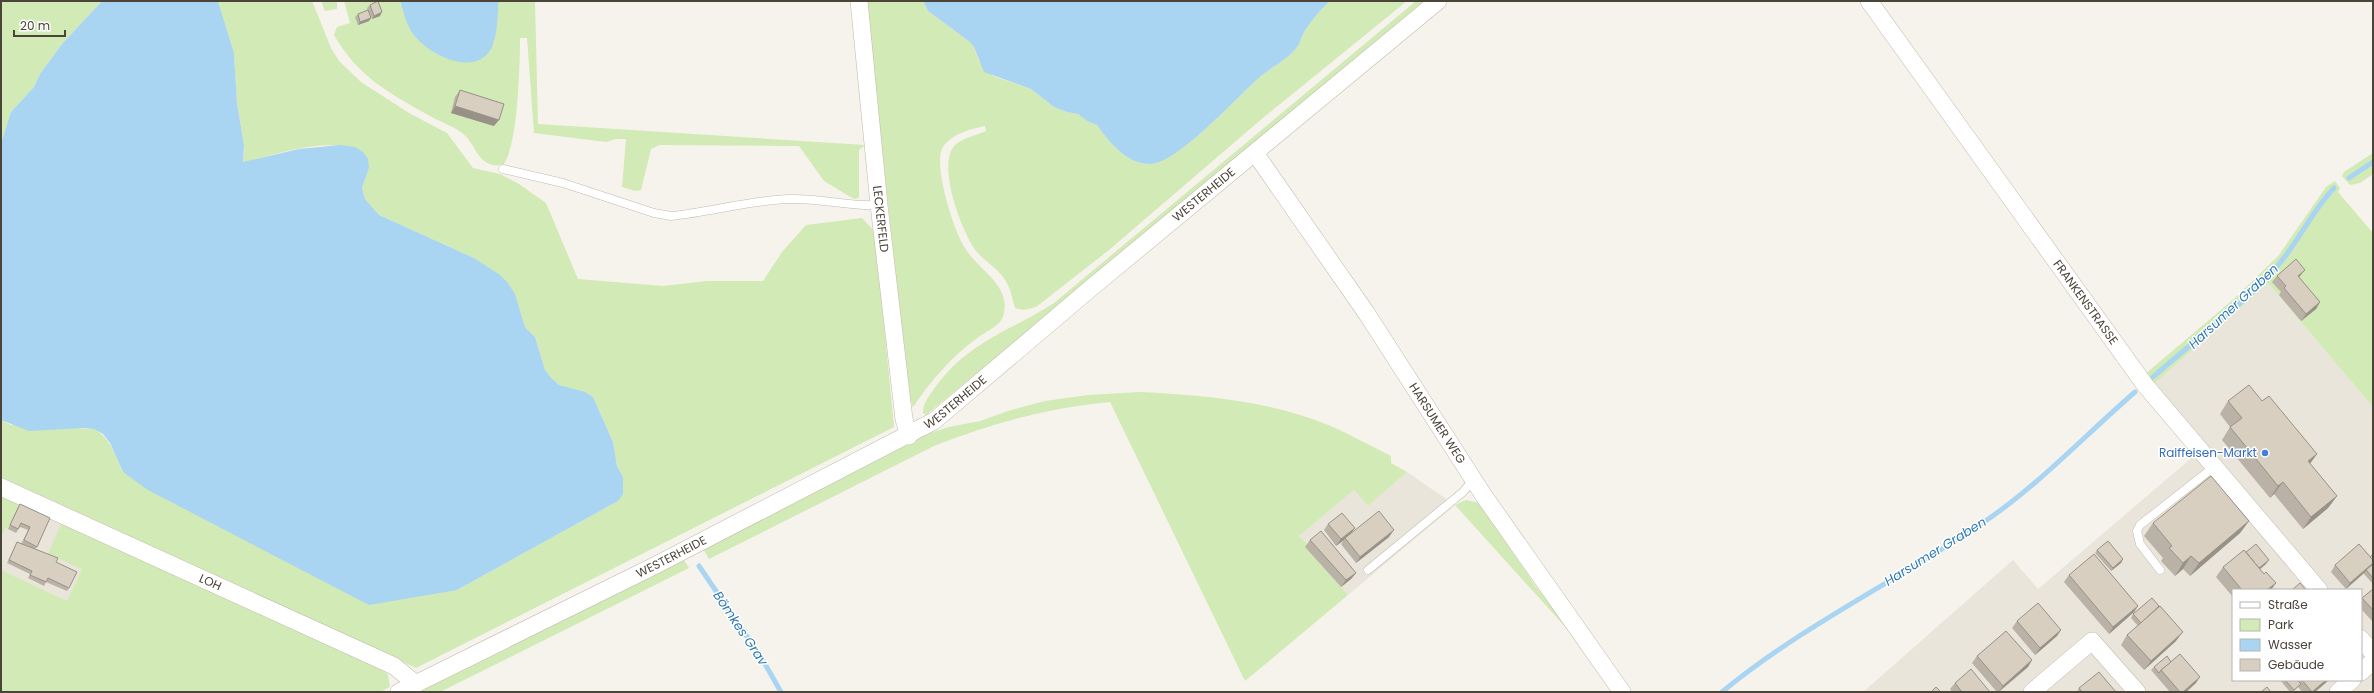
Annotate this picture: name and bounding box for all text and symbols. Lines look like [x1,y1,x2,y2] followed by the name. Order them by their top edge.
[14,12,65,38] scale bar
[20,17,50,34] text: 20 m
[1169,163,1239,225] street label: WESTERHEIDE
[869,185,893,253] street label: LECKERFELD
[2050,256,2122,348] street label: FRANKENSTRASSE
[2184,260,2283,353] water label: Harsumer Graben
[921,371,990,433] street label: WESTERHEIDE
[1405,379,1470,467] street label: HARSUMER WEG
[2159,444,2257,461] place label: Raiffeisen-Markt
[2260,448,2270,458] marker: Raiffeisen-Markt
[1881,512,1990,590] water label: Harsumer Graben
[633,531,709,582] street label: WESTERHEIDE
[197,569,224,594] street label: LOH
[709,587,773,670] water label: Bömkes Grav
[2232,589,2362,681] legend
[2268,596,2308,613] text: Straße
[2268,616,2295,633] text: Park
[2268,636,2313,653] text: Wasser
[2268,656,2324,673] text: Gebäude

